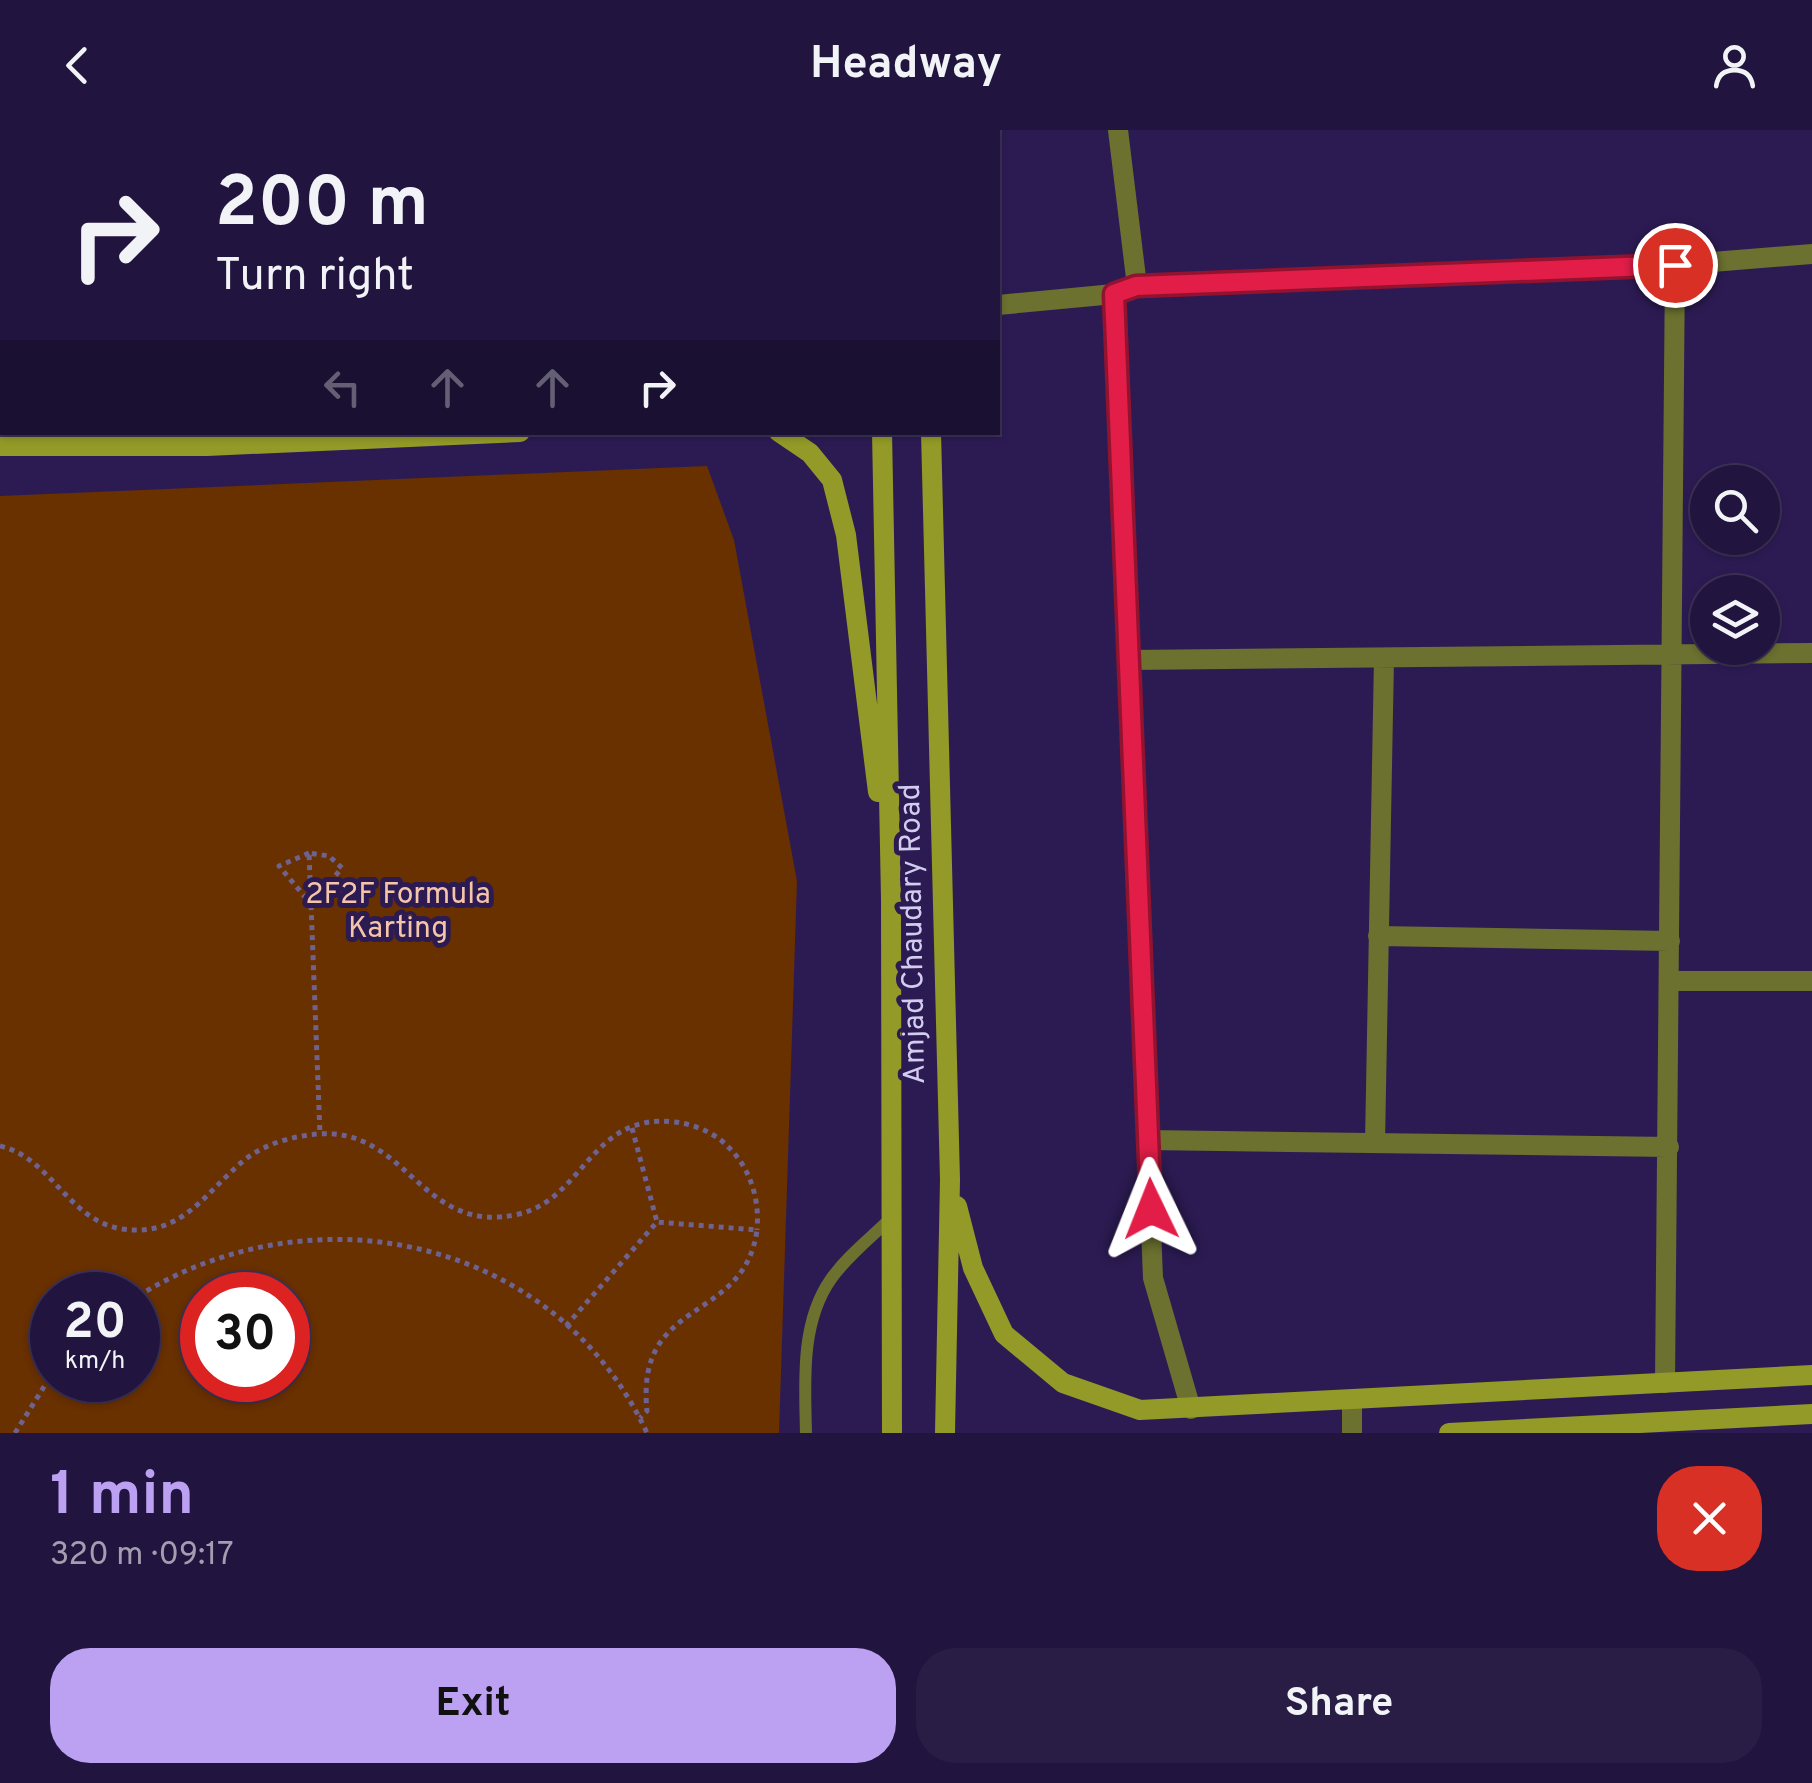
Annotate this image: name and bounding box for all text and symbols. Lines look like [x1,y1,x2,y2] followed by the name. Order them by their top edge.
[810,37,1002,94] text: Headway
[50,38,105,93] icon: back
[1707,38,1762,93] icon: person
[215,162,429,251] text: 200 m
[50,170,180,300] icon: right
[1633,223,1718,308] pin
[1648,238,1703,293] icon: arrive
[215,249,414,306] text: Turn right
[315,360,370,415] icon: left
[420,360,475,415] icon: ahead
[525,360,580,415] icon: ahead
[630,360,685,415] icon: right
[1690,465,1780,665] map controls
[1690,465,1780,555] button: search
[1690,575,1780,665] button: layers
[893,783,935,1085] street label: Amjad Chaudary Road
[305,877,491,948] park label: 2F2F Formula Karting
[1099,1157,1203,1261] position arrow
[180,1272,310,1402] speed limit sign: 30
[63,1293,127,1356] text: 20
[65,1346,125,1378] text: km/h
[50,1460,194,1536] text: 1 min
[1657,1466,1762,1571] button: close
[50,1536,234,1576] text: 320 m · 09:17
[50,1648,896,1763] button: Exit
[916,1648,1762,1763] button: Share

